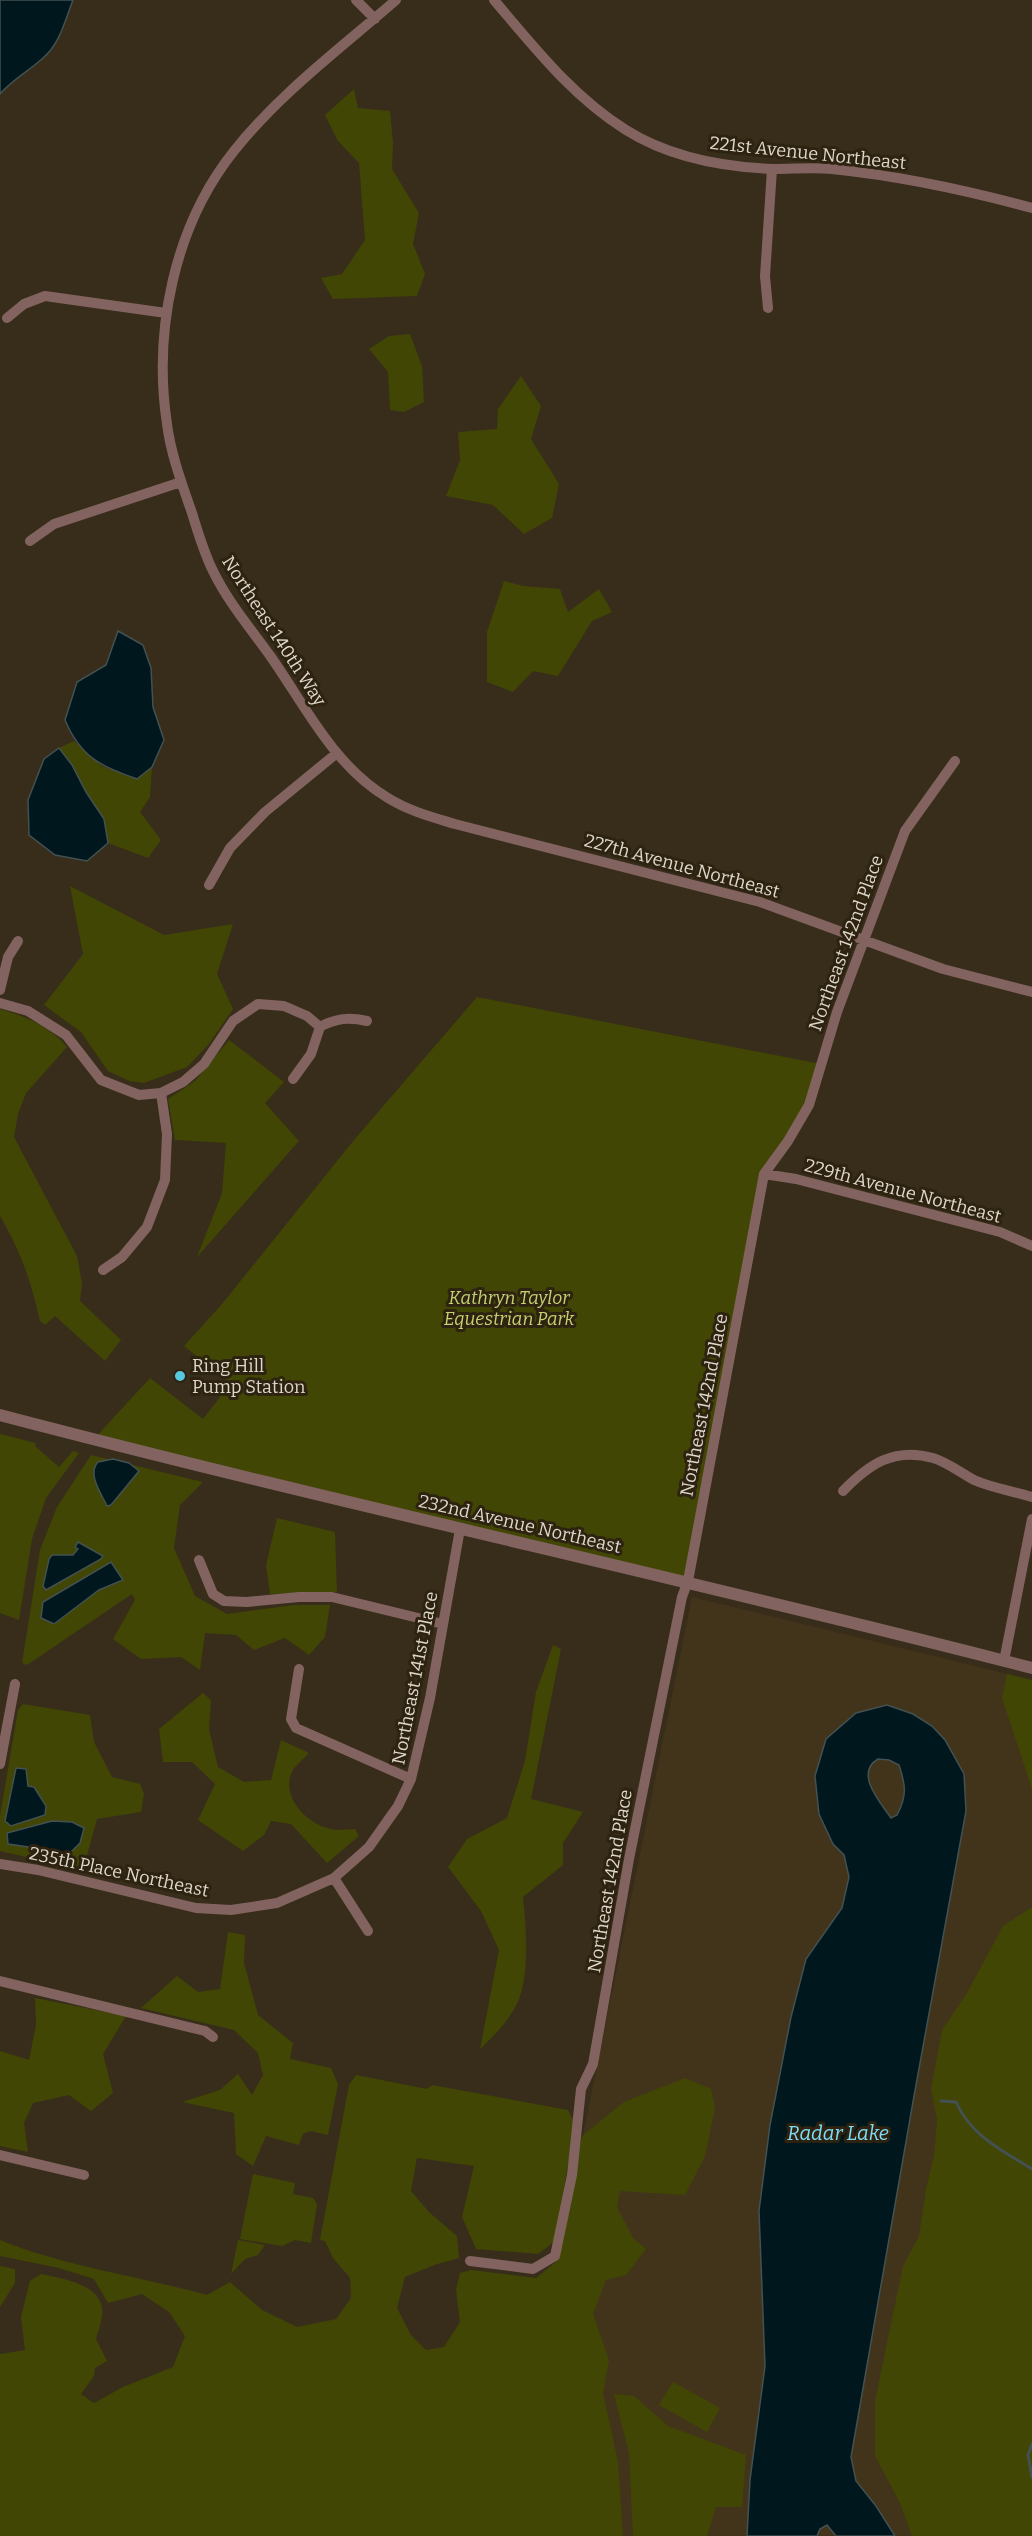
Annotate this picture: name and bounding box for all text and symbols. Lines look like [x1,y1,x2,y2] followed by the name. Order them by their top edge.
[709,132,908,174] street label: 221st Avenue Northeast
[217,552,331,711] street label: Northeast 140th Way
[582,829,782,903] street label: 227th Avenue Northeast
[804,852,888,1034] street label: Northeast 142nd Place
[802,1154,1004,1228] street label: 229th Avenue Northeast
[444,1287,575,1330] park label: Kathryn Taylor Equestrian Park
[676,1312,732,1498] street label: Northeast 142nd Place
[192,1355,306,1398] place label: Ring Hill Pump Station
[173,1369,187,1383] marker: Ring Hill Pump Station
[417,1490,624,1558] street label: 232nd Avenue Northeast
[387,1589,443,1767] street label: Northeast 141st Place
[583,1788,637,1974] street label: Northeast 142nd Place
[27,1842,211,1902] street label: 235th Place Northeast
[787,2121,889,2145] water label: Radar Lake

